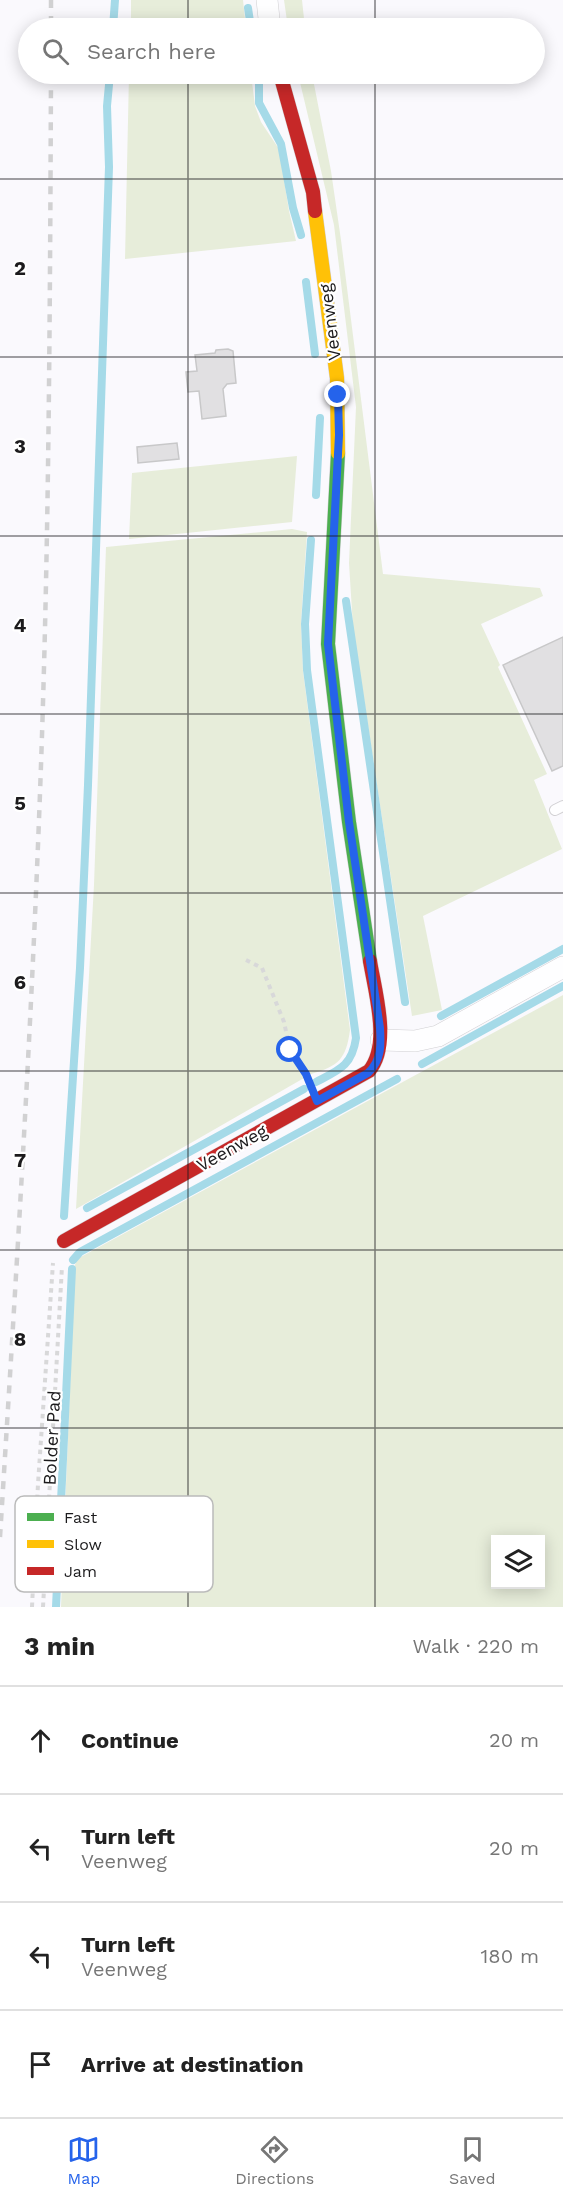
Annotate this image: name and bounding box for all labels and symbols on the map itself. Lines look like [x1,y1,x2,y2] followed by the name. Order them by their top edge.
[14,256,26,280] text: 2
[314,282,345,362] street label: Veenweg
[324,381,350,407] route end
[14,434,26,458] text: 3
[14,613,27,637] text: 4
[14,791,26,815] text: 5
[14,970,26,994] text: 6
[276,1036,302,1062] route start
[193,1119,271,1175] street label: Veenweg
[14,1148,26,1172] text: 7
[14,1327,26,1351] text: 8
[39,1390,64,1486] street label: Bolder Pad
[15,1496,213,1592] legend
[64,1508,97,1527] text: Fast
[64,1535,102,1554] text: Slow
[64,1562,97,1581] text: Jam

